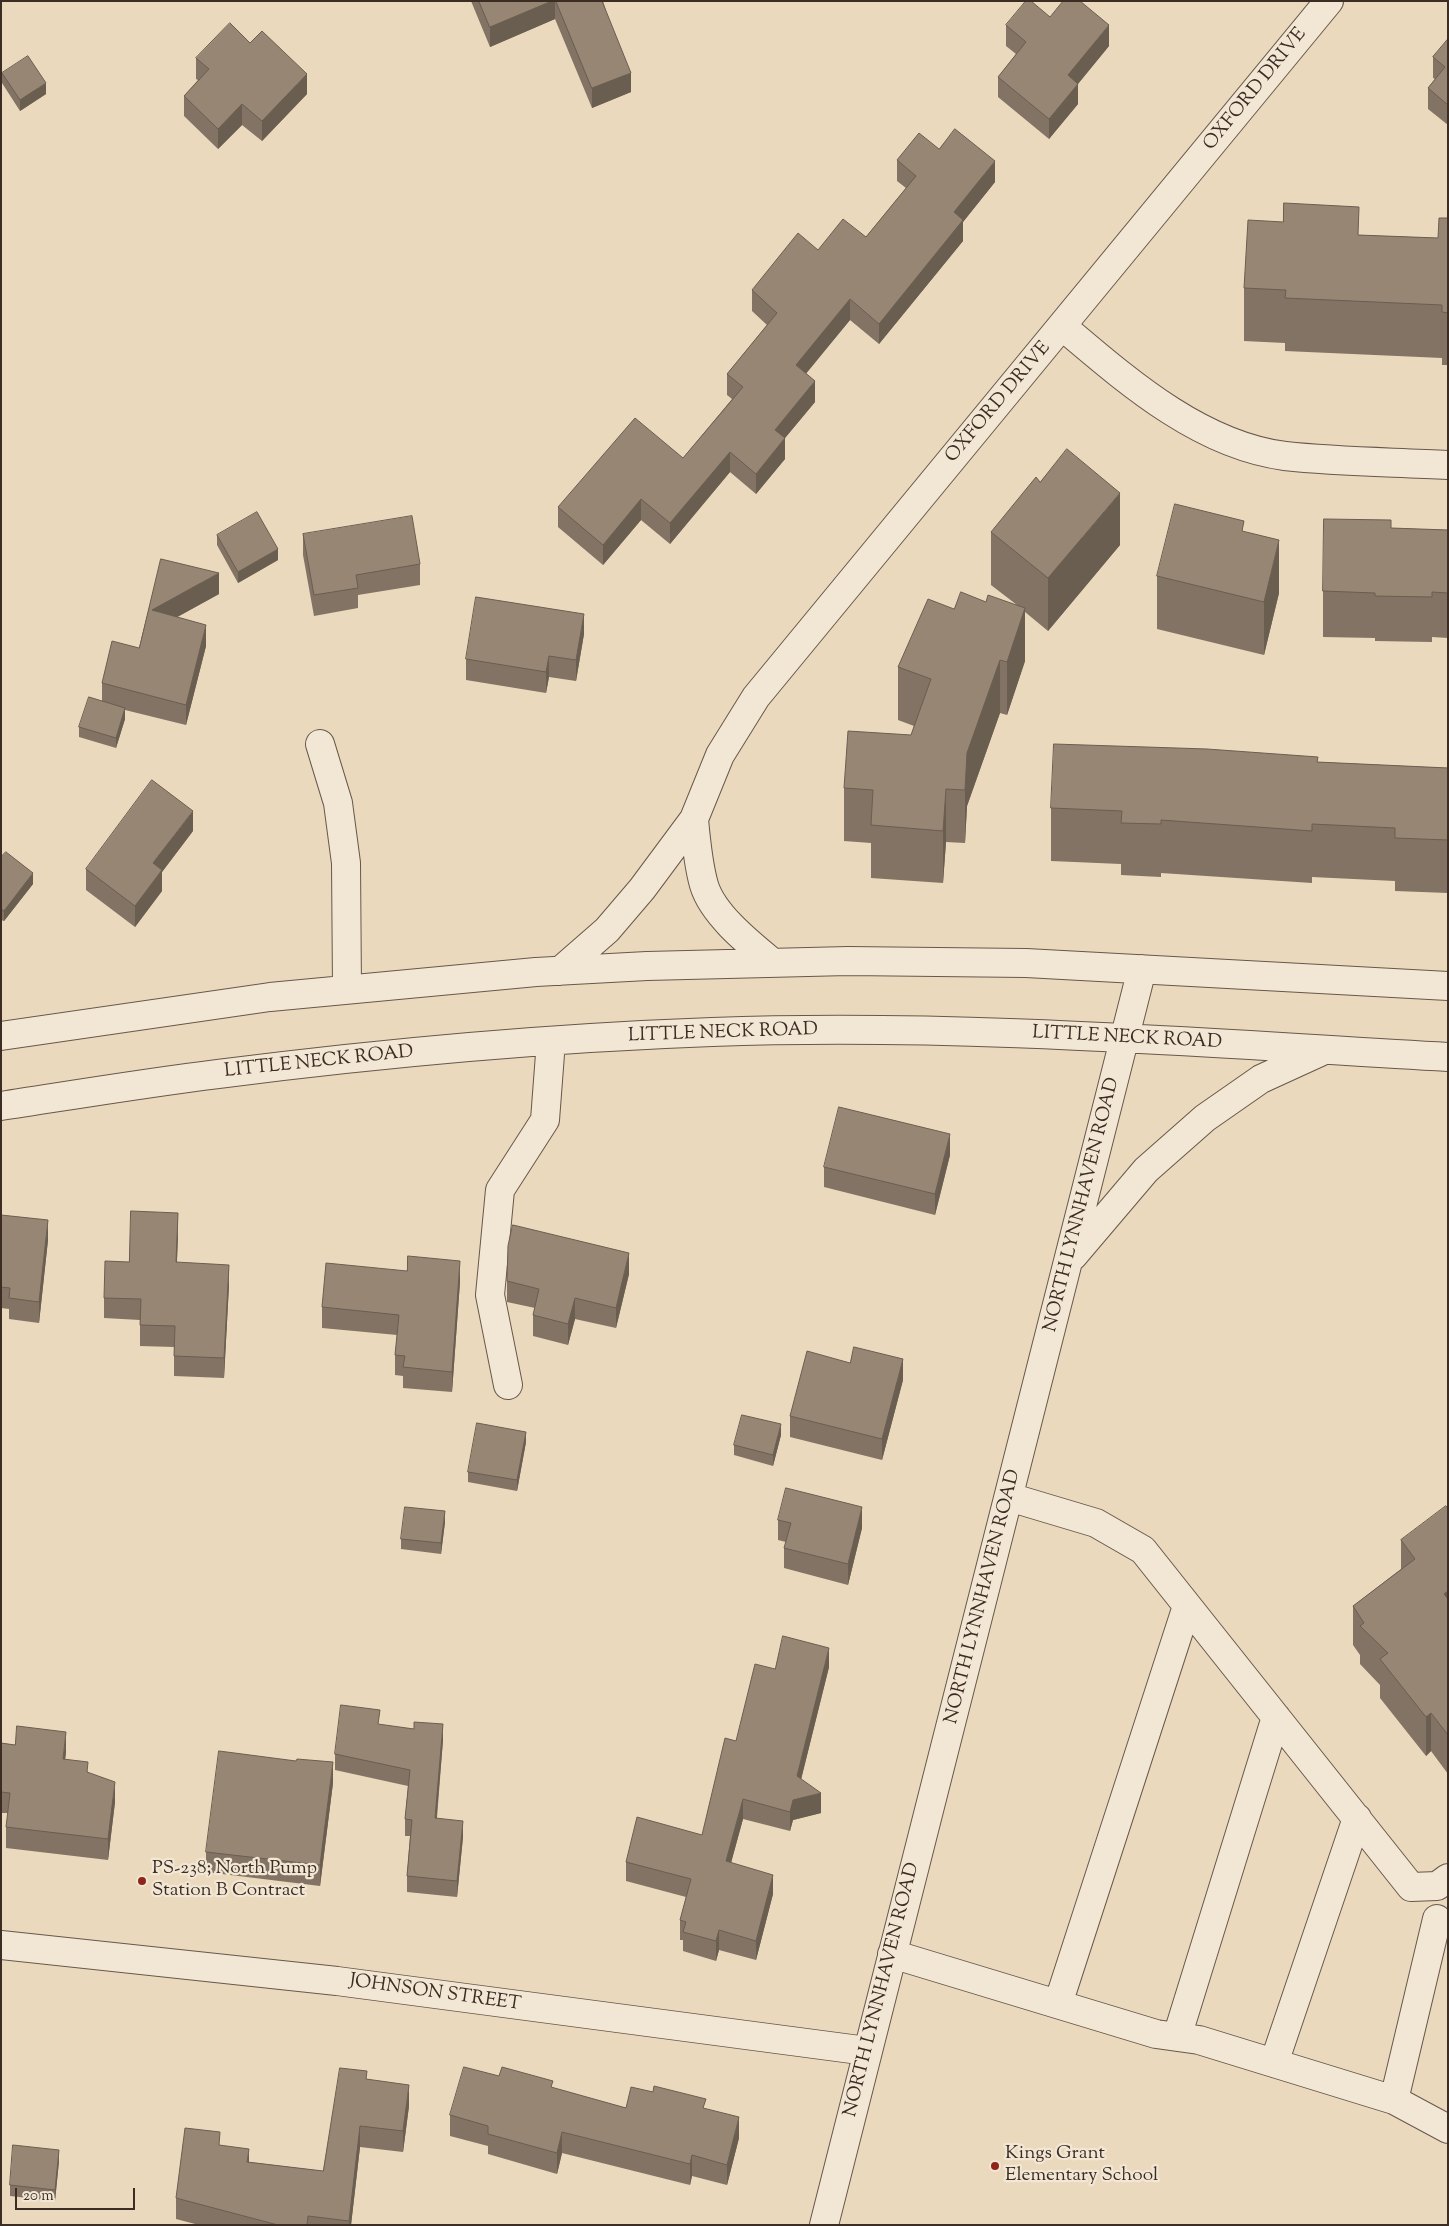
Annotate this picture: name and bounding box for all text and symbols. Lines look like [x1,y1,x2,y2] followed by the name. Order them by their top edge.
[1200,24,1312,156] street label: OXFORD DRIVE
[942,338,1056,468] street label: OXFORD DRIVE
[628,1019,818,1049] street label: LITTLE NECK ROAD
[1032,1023,1222,1055] street label: LITTLE NECK ROAD
[223,1042,415,1084] street label: LITTLE NECK ROAD
[1040,1075,1126,1335] street label: NORTH LYNNHAVEN ROAD
[941,1467,1027,1727] street label: NORTH LYNNHAVEN ROAD
[152,1859,317,1903] place label: PS-238; North Pump Station B Contract
[840,1860,926,2120] street label: NORTH LYNNHAVEN ROAD
[136,1875,148,1887] marker: PS-238; North Pump Station B Contract
[348,1971,522,2017] street label: JOHNSON STREET
[1005,2144,1158,2188] place label: Kings Grant Elementary School
[989,2160,1001,2172] marker: Kings Grant Elementary School
[18,2178,138,2210] scale bar
[23,2186,54,2207] text: 20 m

